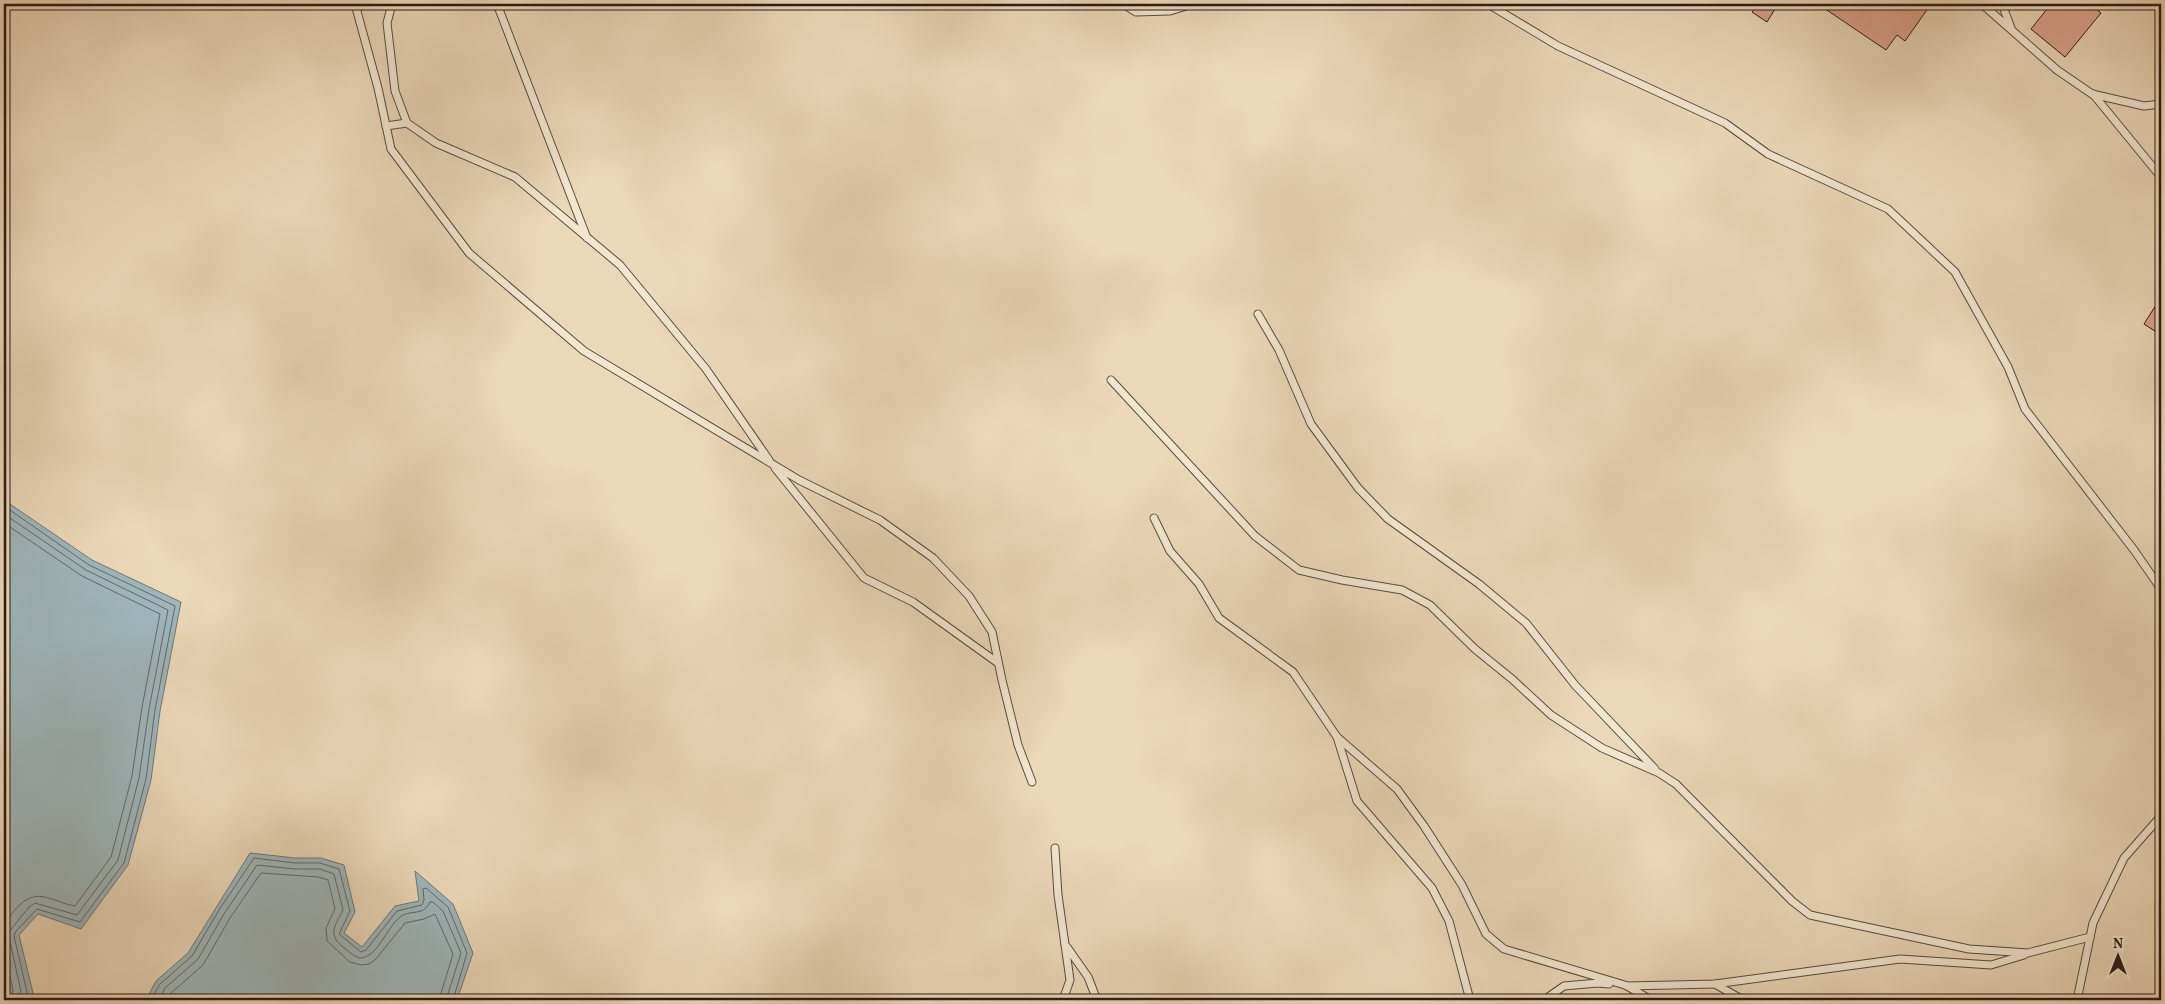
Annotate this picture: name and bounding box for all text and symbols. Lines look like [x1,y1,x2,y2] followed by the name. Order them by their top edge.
[2092,932,2142,982] north arrow
[2113,935,2123,954] text: N

